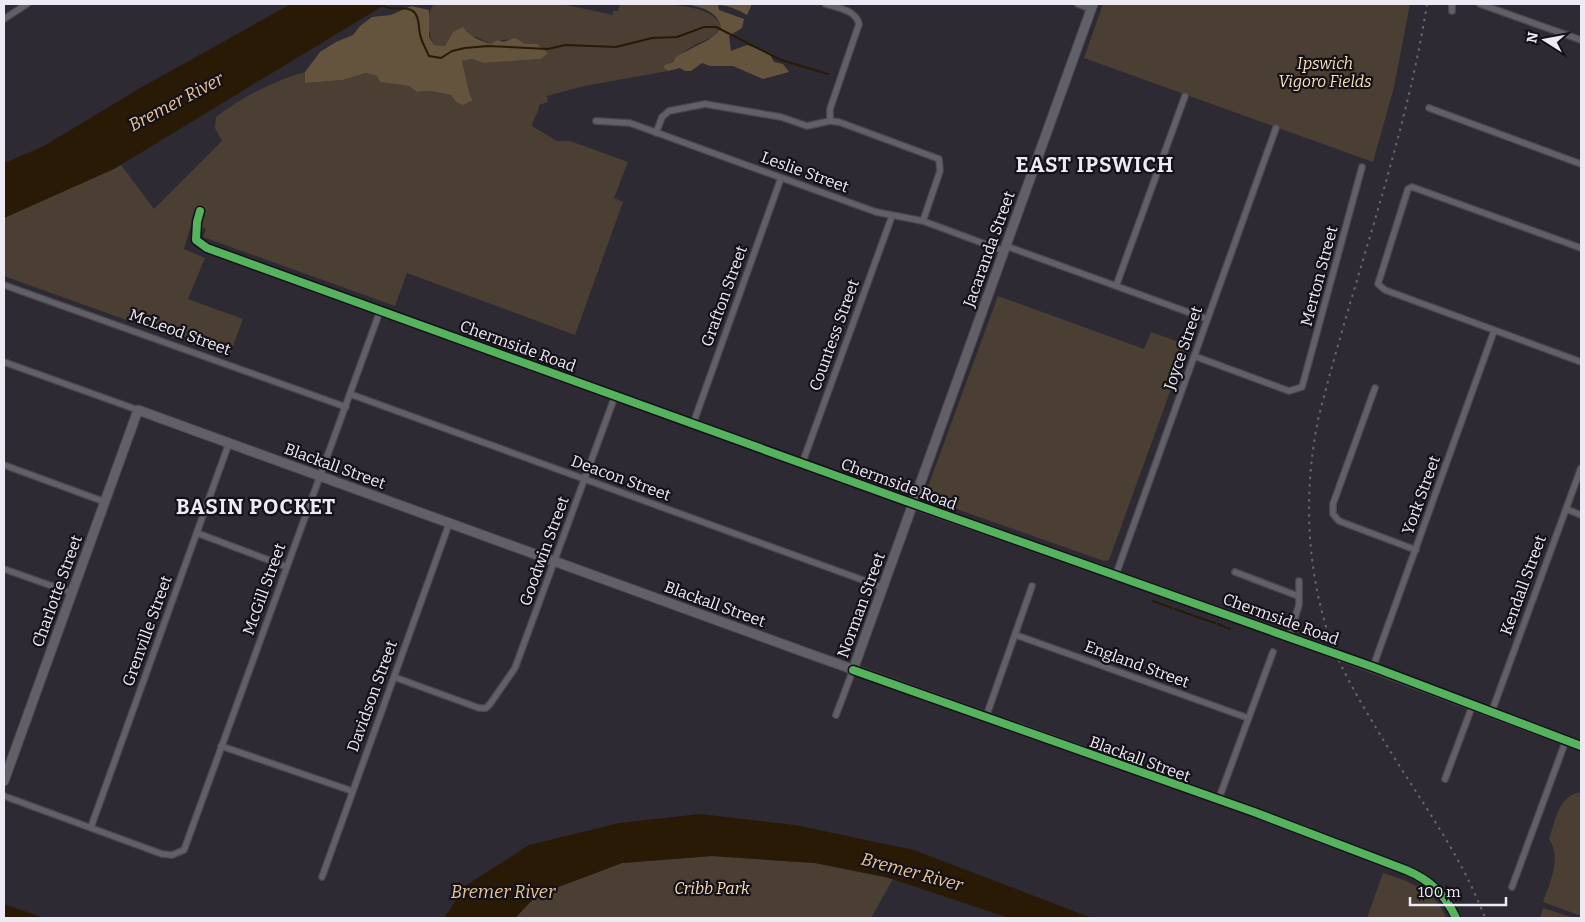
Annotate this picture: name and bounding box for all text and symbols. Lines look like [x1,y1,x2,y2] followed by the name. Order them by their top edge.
[1520,15,1570,65] north arrow
[1523,31,1542,45] text: N
[1278,54,1372,91] park label: Ipswich Vigoro Fields
[125,67,228,136] water label: Bremer River
[759,147,851,197] street label: Leslie Street
[1016,152,1174,178] district label: EAST IPSWICH
[959,188,1019,311] street label: Jacaranda Street
[1296,224,1342,328] street label: Merton Street
[697,243,751,349] street label: Grafton Street
[805,277,863,393] street label: Countess Street
[1160,304,1206,393] street label: Joyce Street
[127,305,234,359] street label: McLeod Street
[457,316,579,376] street label: Chermside Road
[282,439,388,493] street label: Blackall Street
[569,451,674,505] street label: Deacon Street
[1398,453,1444,537] street label: York Street
[838,454,960,514] street label: Chermside Road
[515,493,573,608] street label: Goodwin Street
[176,494,336,520] district label: BASIN POCKET
[28,532,86,650] street label: Charlotte Street
[1496,532,1550,638] street label: Kendall Street
[239,540,289,638] street label: McGill Street
[833,549,889,660] street label: Norman Street
[118,573,176,689] street label: Grenville Street
[662,577,768,631] street label: Blackall Street
[1220,589,1342,649] street label: Chermside Road
[1082,636,1192,692] street label: England Street
[343,637,401,754] street label: Davidson Street
[1087,732,1193,786] street label: Blackall Street
[859,848,966,896] water label: Bremer River
[1410,874,1506,906] scale bar
[674,879,750,898] park label: Cribb Park
[451,881,556,903] water label: Bremer River
[1418,883,1461,901] text: 100 m

